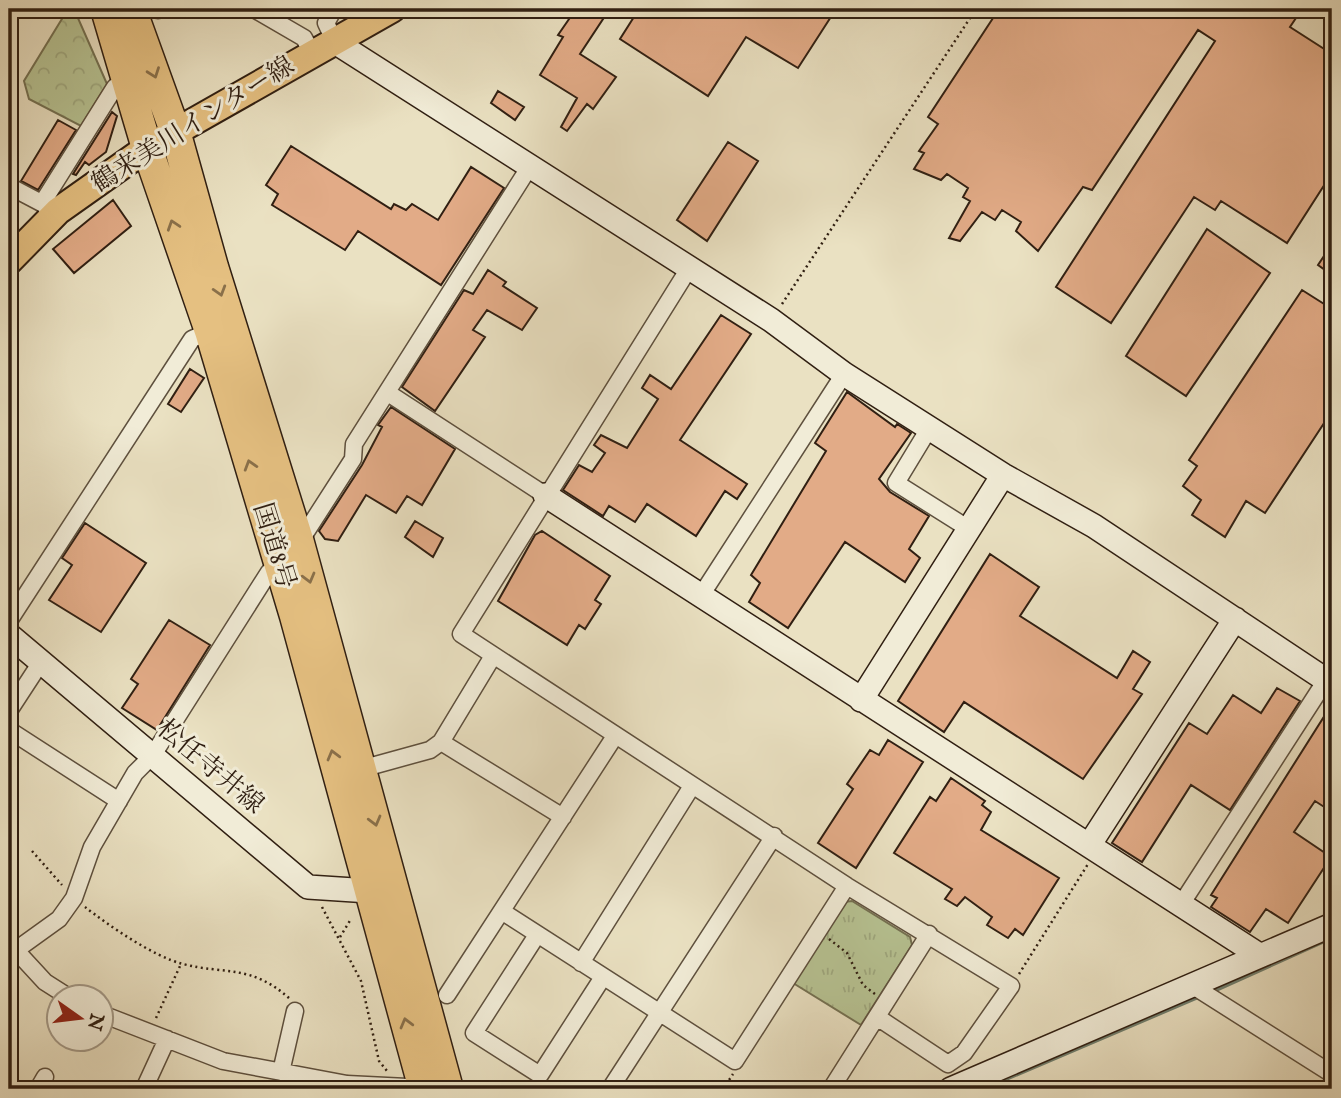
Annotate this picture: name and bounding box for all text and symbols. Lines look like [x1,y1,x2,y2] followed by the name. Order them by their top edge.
[85,49,301,201] street label: 鶴来美川インター線
[145,67,159,79] one-way arrow
[167,220,181,232] one-way arrow
[212,284,227,296] one-way arrow
[244,459,259,471] one-way arrow
[245,499,303,593] street label: 国道8号
[301,572,315,584] one-way arrow
[150,713,270,821] street label: 松任寺井線
[326,749,341,761] one-way arrow
[367,815,382,827] one-way arrow
[46,982,116,1052] north arrow
[81,1010,108,1033] text: N
[399,1018,414,1030] one-way arrow

